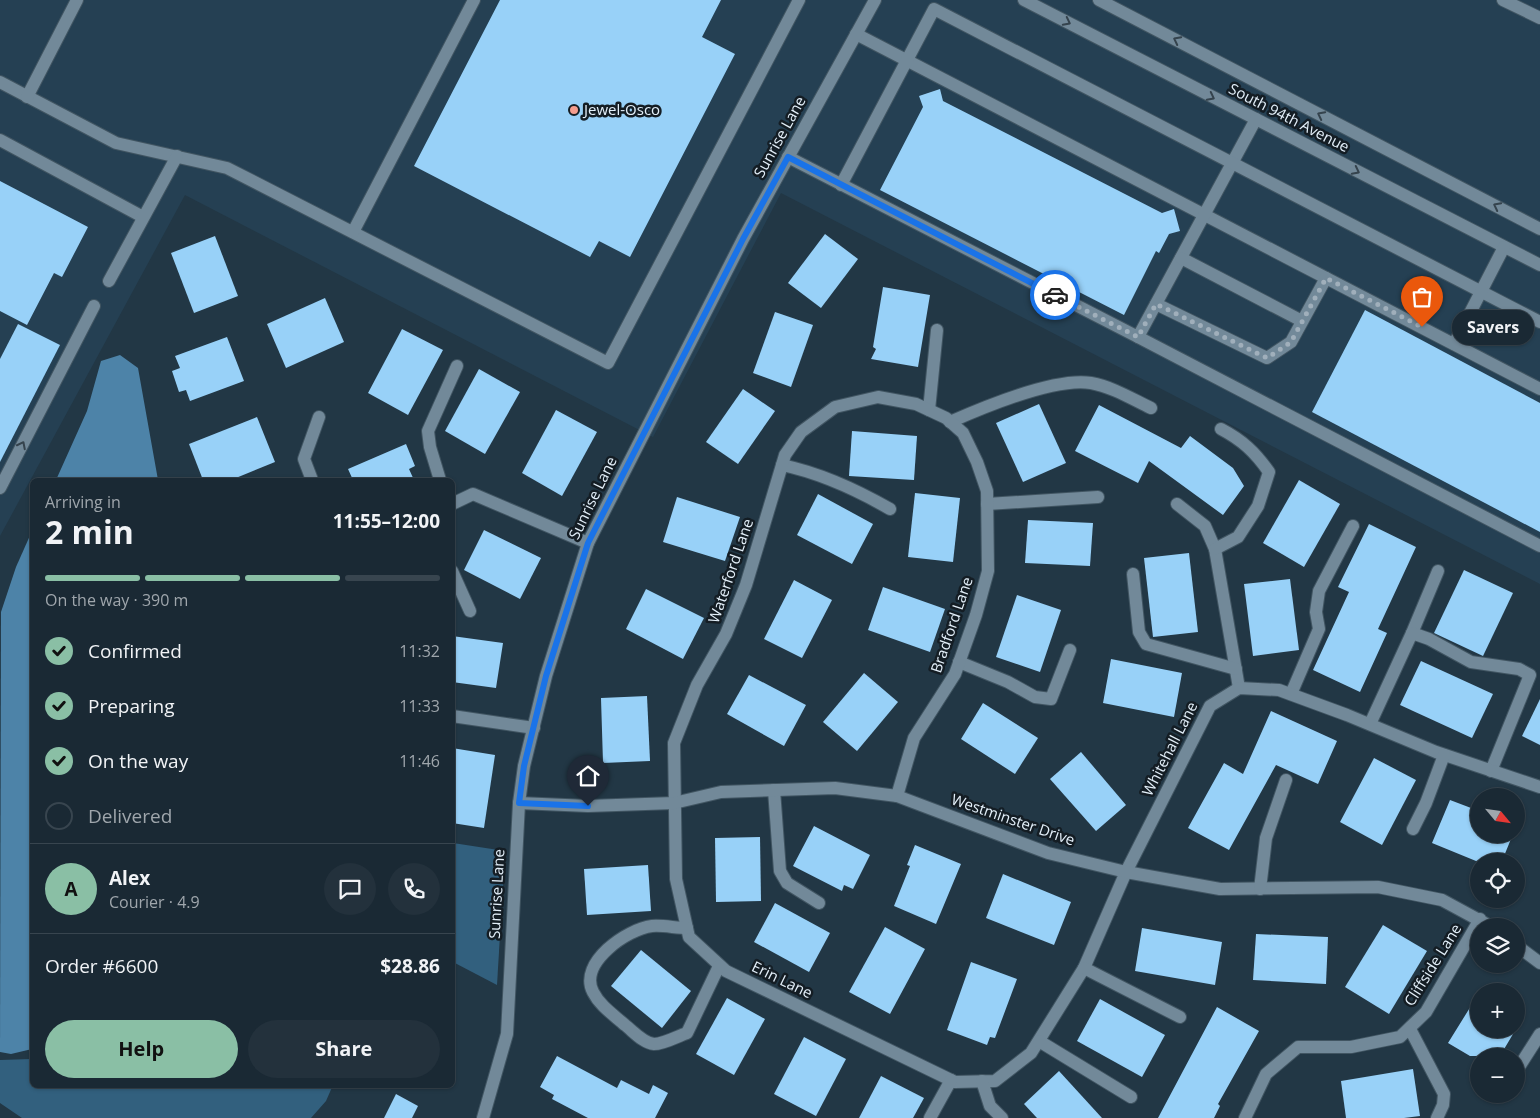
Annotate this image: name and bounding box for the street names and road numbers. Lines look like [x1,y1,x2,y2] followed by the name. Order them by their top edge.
[1226,78,1353,156] street label: South 94th Avenue
[749,92,810,181] street label: Sunrise Lane
[563,453,621,542] street label: Sunrise Lane
[703,516,757,626] street label: Waterford Lane
[925,574,977,675] street label: Bradford Lane
[1137,698,1201,799] street label: Whitehall Lane
[949,789,1078,850] street label: Westminster Drive
[484,849,508,939] street label: Sunrise Lane
[1399,920,1465,1009] street label: Cliffside Lane
[749,956,816,1002] street label: Erin Lane

